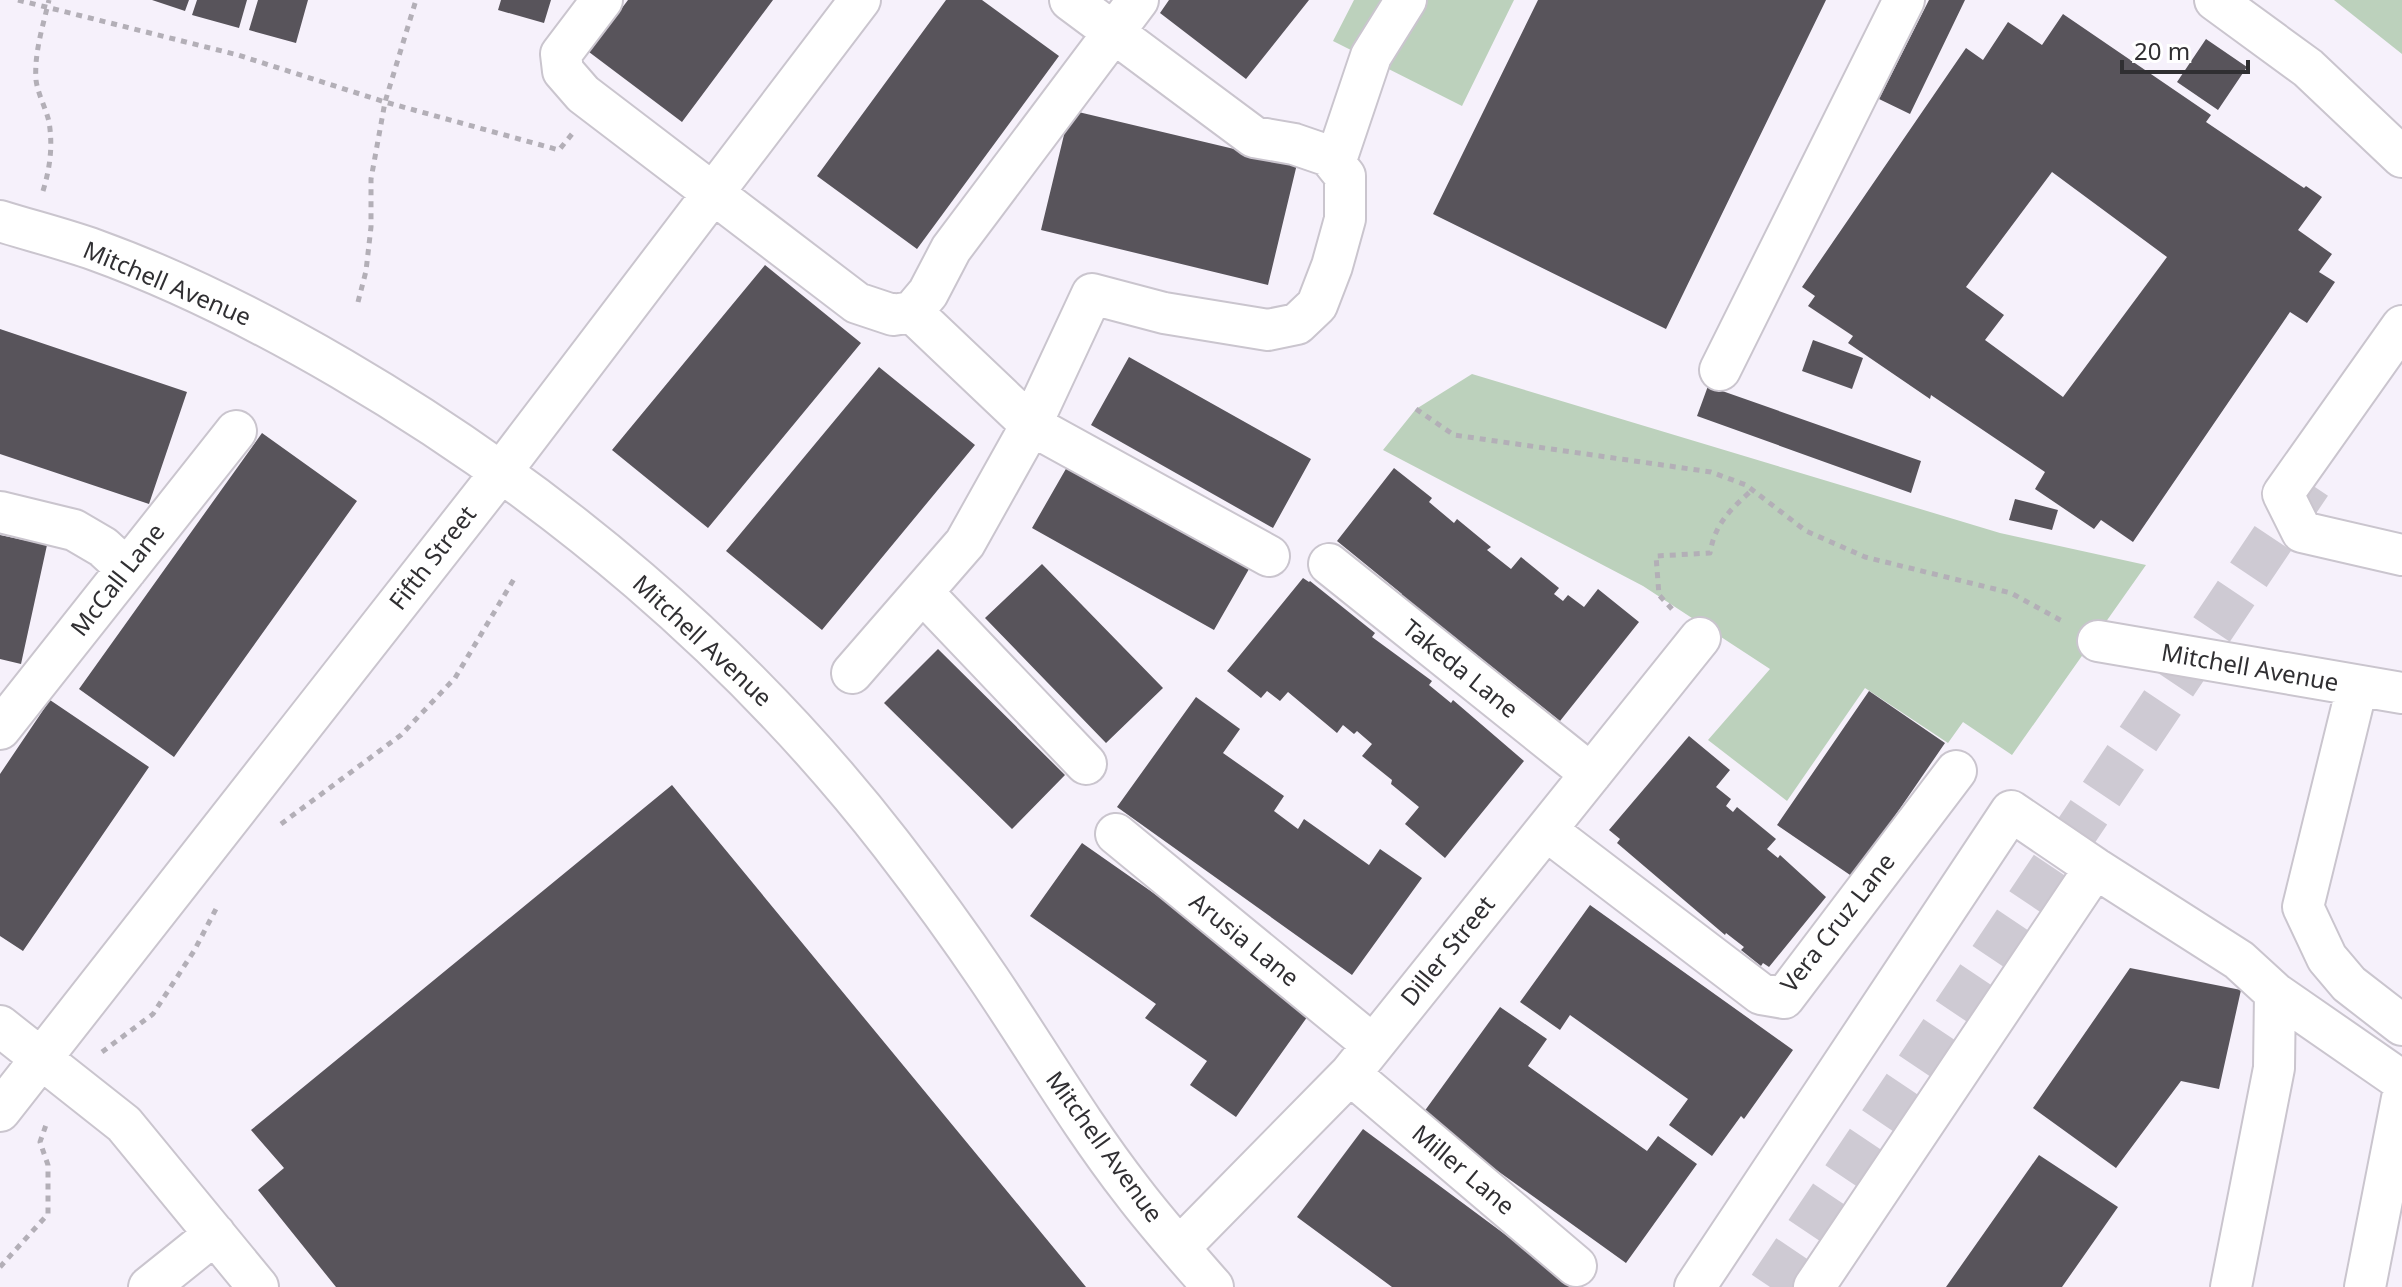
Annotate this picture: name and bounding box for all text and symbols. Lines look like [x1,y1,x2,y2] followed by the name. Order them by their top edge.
[2122,24,2248,74] scale bar
[2134,34,2190,67] text: 20 m
[79,232,257,333] street label: Mitchell Avenue
[381,498,483,616] street label: Fifth Street
[62,516,171,642] street label: McCall Lane
[626,567,780,713] street label: Mitchell Avenue
[1396,611,1526,725] street label: Takeda Lane
[2159,635,2341,698] street label: Mitchell Avenue
[1772,846,1902,999] street label: Vera Cruz Lane
[1183,885,1307,993] street label: Arusia Lane
[1392,888,1502,1012] street label: Diller Street
[1039,1064,1171,1228] street label: Mitchell Avenue
[1406,1116,1522,1221] street label: Miller Lane

